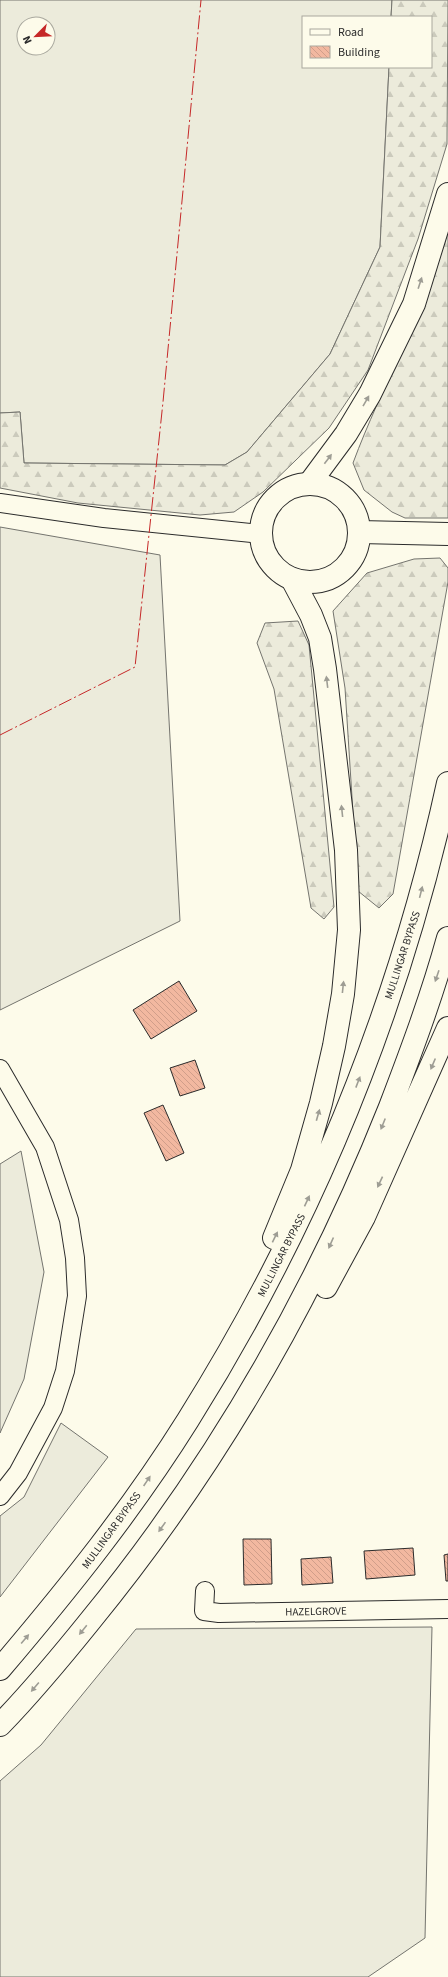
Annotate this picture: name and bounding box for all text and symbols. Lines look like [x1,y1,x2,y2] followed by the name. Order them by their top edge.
[16,16,56,56] north arrow
[302,16,432,68] legend
[338,24,364,41] text: Road
[19,33,36,46] text: N
[338,44,380,61] text: Building
[418,277,424,289] one-way arrow
[362,395,369,407] one-way arrow
[323,454,332,465] one-way arrow
[324,676,330,688] one-way arrow
[339,805,346,817] one-way arrow
[419,886,425,898] one-way arrow
[381,909,424,1001] street label: MULLINGAR BYPASS
[434,970,440,982] one-way arrow
[340,981,347,993] one-way arrow
[429,1058,435,1070] one-way arrow
[355,1076,361,1087] one-way arrow
[315,1108,321,1120] one-way arrow
[380,1119,386,1130] one-way arrow
[377,1177,383,1188] one-way arrow
[304,1196,310,1207] one-way arrow
[254,1211,309,1300] street label: MULLINGAR BYPASS
[272,1231,278,1243] one-way arrow
[328,1238,334,1249] one-way arrow
[143,1475,151,1486] one-way arrow
[78,1489,145,1572] street label: MULLINGAR BYPASS
[158,1522,166,1532] one-way arrow
[285,1603,347,1620] street label: HAZELGROVE
[78,1625,87,1636] one-way arrow
[21,1634,30,1645] one-way arrow
[31,1682,40,1693] one-way arrow

